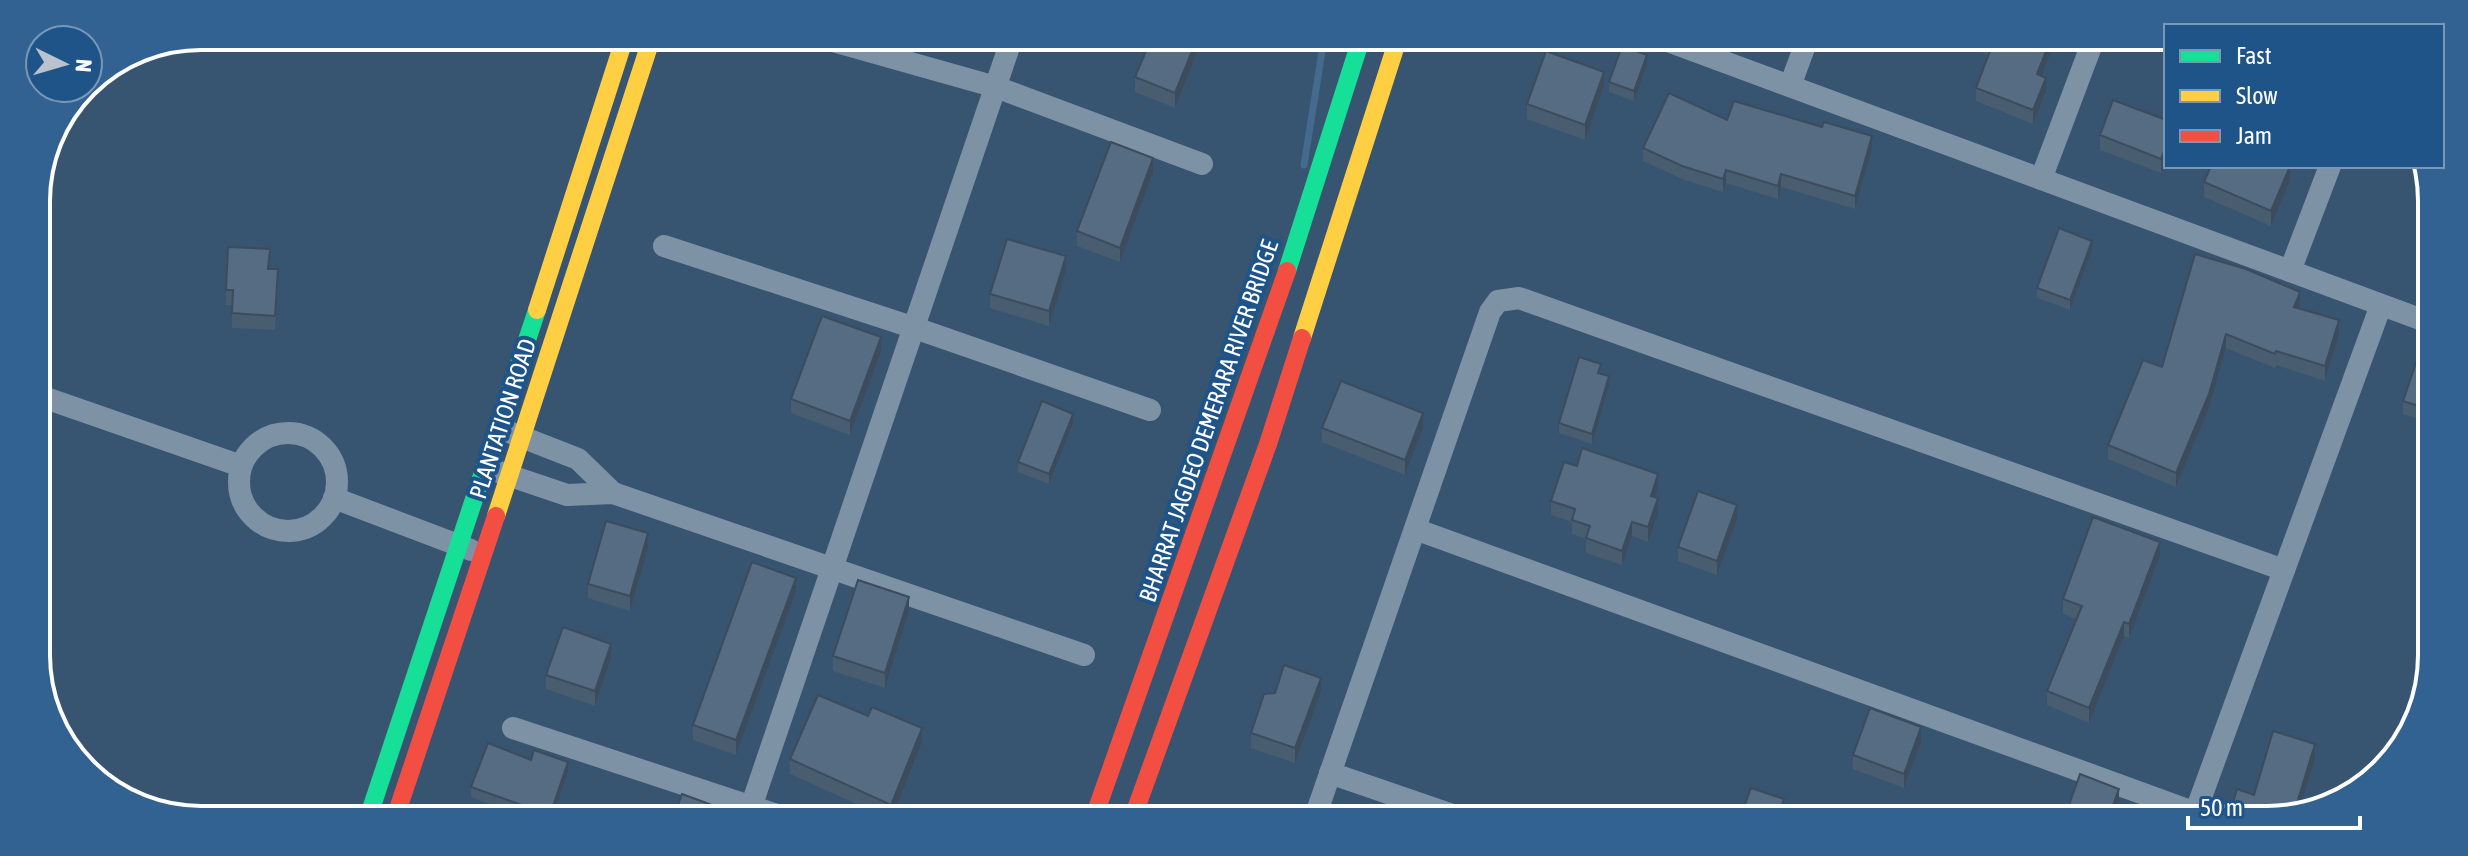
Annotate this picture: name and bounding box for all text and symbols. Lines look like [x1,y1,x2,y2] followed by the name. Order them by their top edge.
[24,24,104,104] north arrow
[2164,24,2444,168] legend
[2236,42,2272,69] text: Fast
[70,58,97,73] text: N
[2236,82,2278,109] text: Slow
[2236,122,2272,149] text: Jam
[1134,236,1283,605] street label: BHARRAT JAGDEO DEMERARA RIVER BRIDGE
[464,336,541,502] street label: PLANTATION ROAD
[2188,780,2360,830] scale bar
[2200,794,2243,821] text: 50 m

